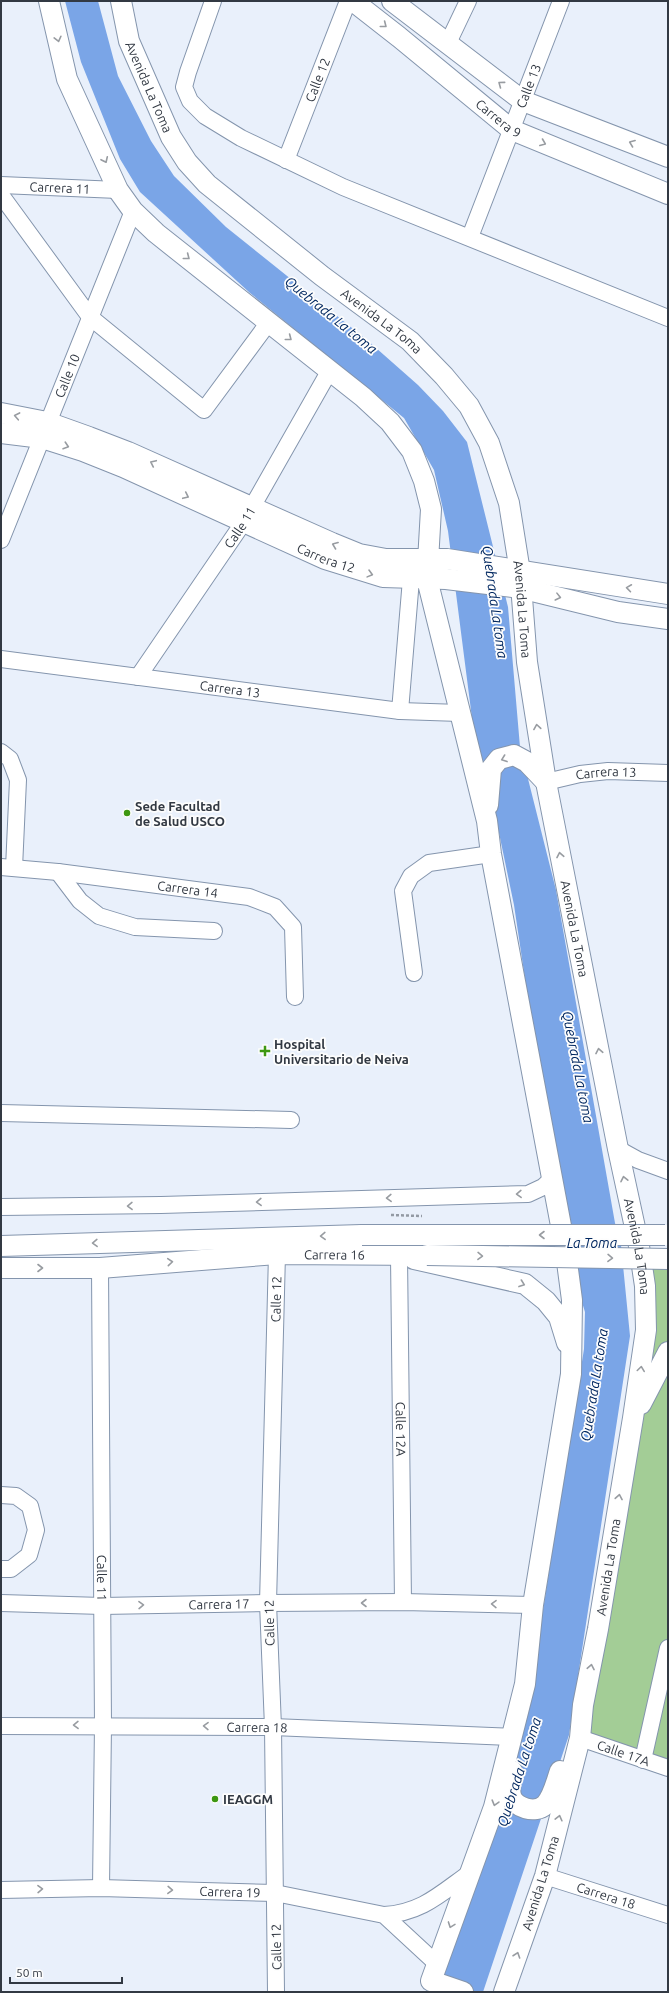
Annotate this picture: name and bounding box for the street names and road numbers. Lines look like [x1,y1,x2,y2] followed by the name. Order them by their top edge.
[123,39,175,135] street label: Avenida La Toma
[302,56,332,104] street label: Calle 12
[513,62,543,110] street label: Calle 13
[473,96,523,140] street label: Carrera 9
[29,179,91,196] street label: Carrera 11
[338,286,425,356] street label: Avenida La Toma
[52,352,82,400] street label: Calle 10
[221,504,258,551] street label: Calle 11
[295,540,357,575] street label: Carrera 12
[511,559,534,659] street label: Avenida La Toma
[199,678,261,700] street label: Carrera 13
[574,764,637,782] street label: Carrera 13
[157,878,219,900] street label: Carrera 14
[558,879,591,978] street label: Avenida La Toma
[622,1197,652,1295] street label: Avenida La Toma
[304,1247,365,1262] street label: Carrera 16
[268,1276,283,1323] street label: Calle 12
[394,1402,408,1457] street label: Calle 12A
[593,1517,623,1617] street label: Avenida La Toma
[95,1555,109,1601] street label: Calle 11
[188,1596,250,1611] street label: Carrera 17
[262,1600,276,1646] street label: Calle 12
[226,1720,288,1735] street label: Carrera 18
[595,1737,652,1768] street label: Calle 17A
[519,1834,561,1932] street label: Avenida La Toma
[575,1879,637,1911] street label: Carrera 18
[199,1884,261,1900] street label: Carrera 19
[269,1924,283,1970] street label: Calle 12

